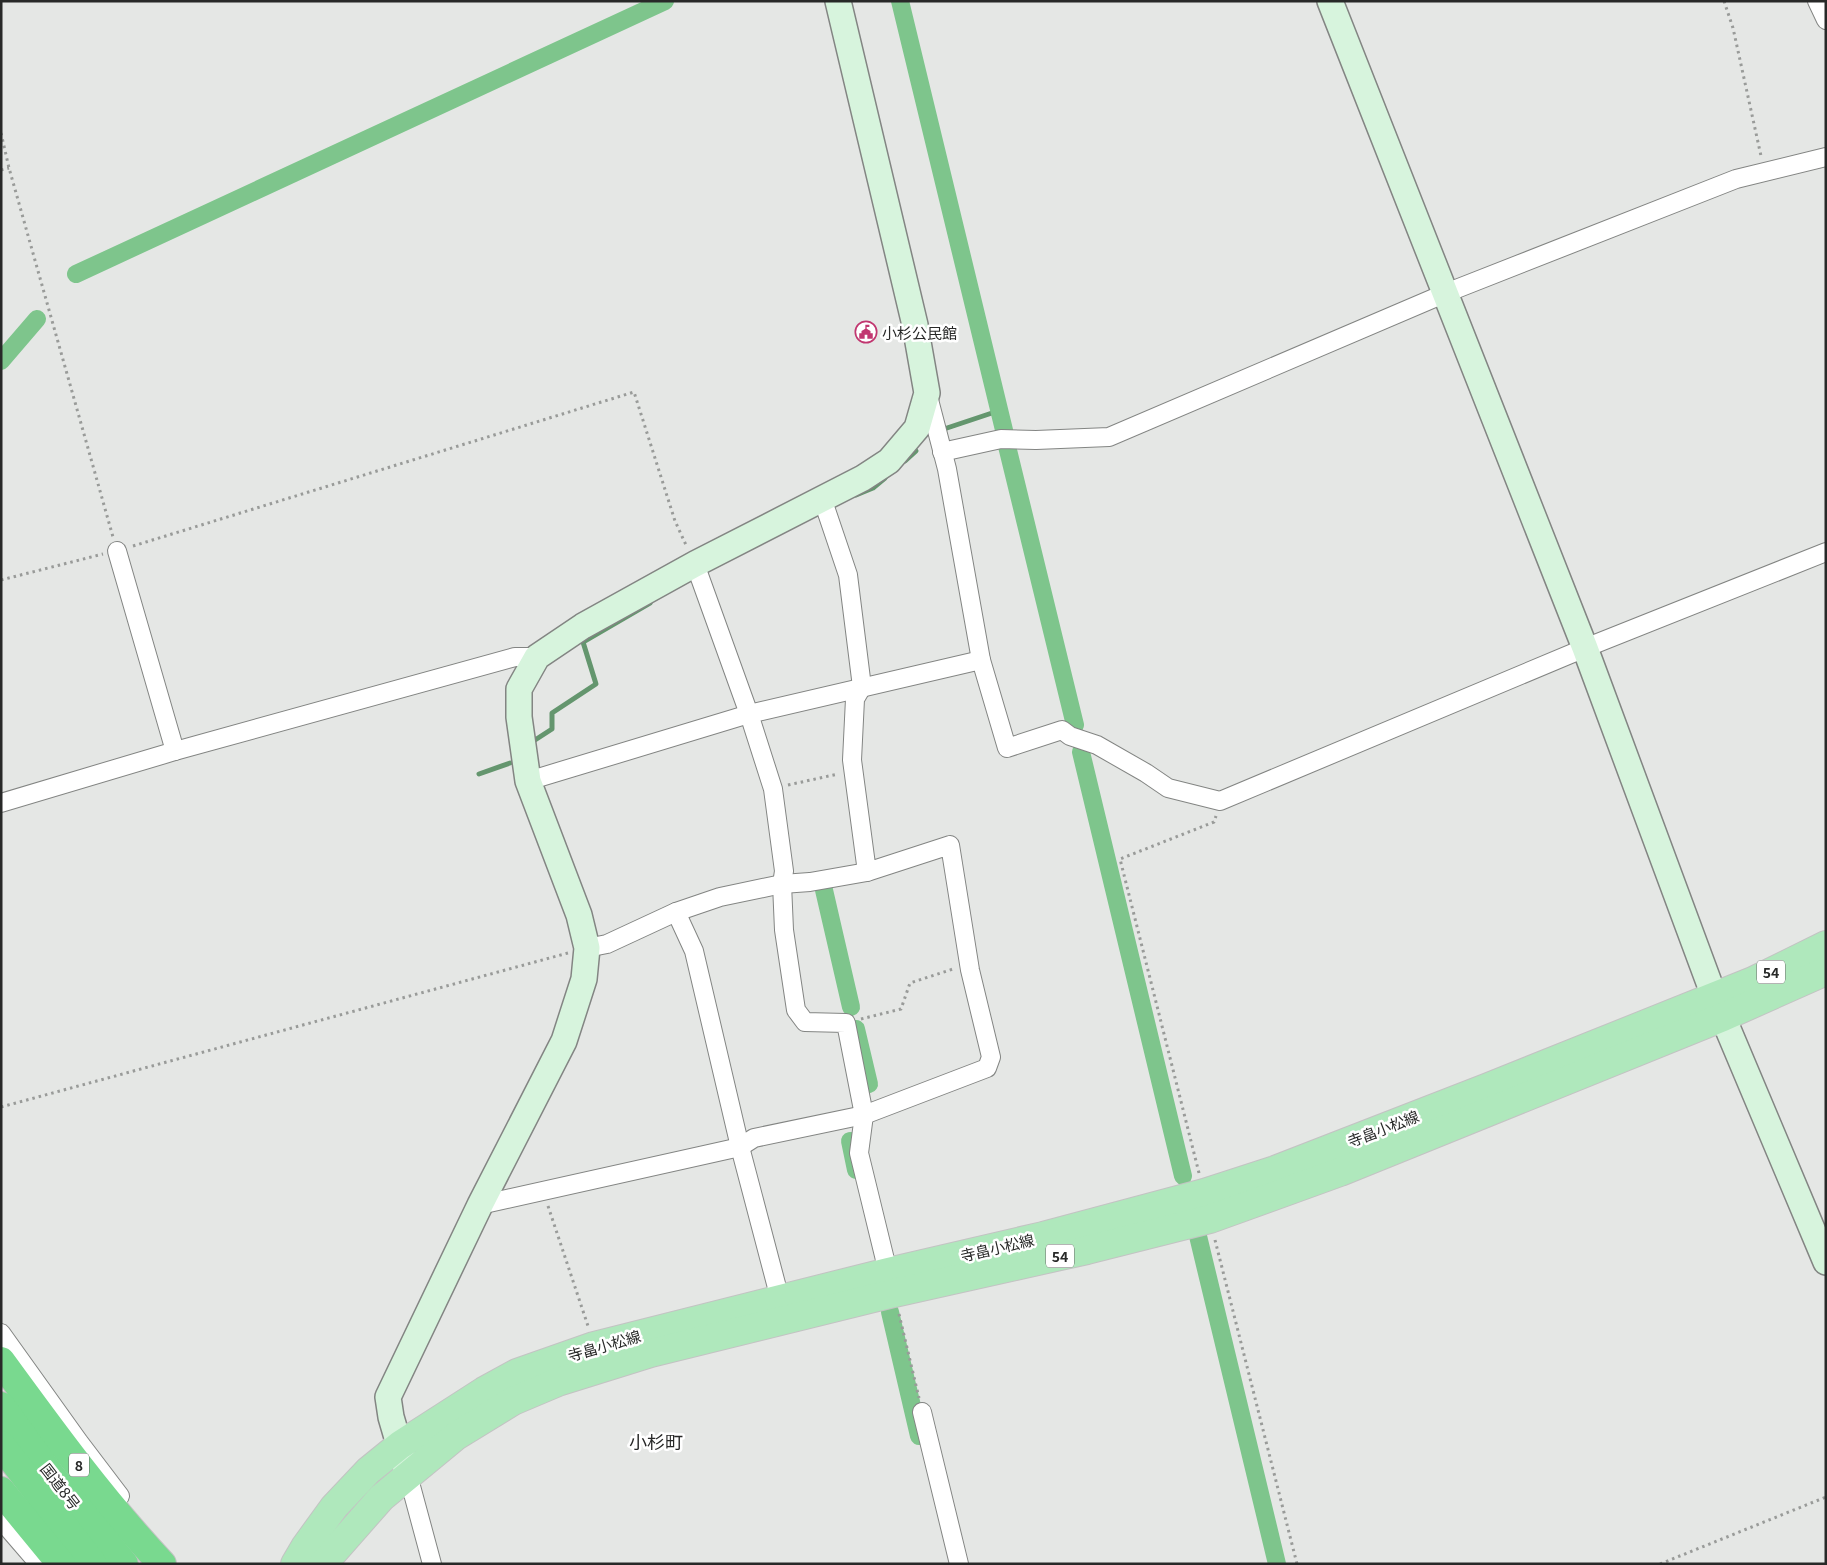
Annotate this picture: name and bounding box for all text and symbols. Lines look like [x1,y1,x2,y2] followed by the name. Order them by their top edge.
[854,320,878,344] public building icon: 小杉公民館
[882,322,957,343] place label: 小杉公民館
[1757,960,1785,984] road number: 54
[1344,1105,1422,1151] street label: 寺畠小松線
[958,1228,1036,1266] street label: 寺畠小松線
[1046,1244,1074,1268] road number: 54
[565,1325,643,1365] street label: 寺畠小松線
[629,1428,683,1454] district label: 小杉町
[69,1454,89,1476] road number: 8
[36,1459,86,1513] street label: 国道8号

